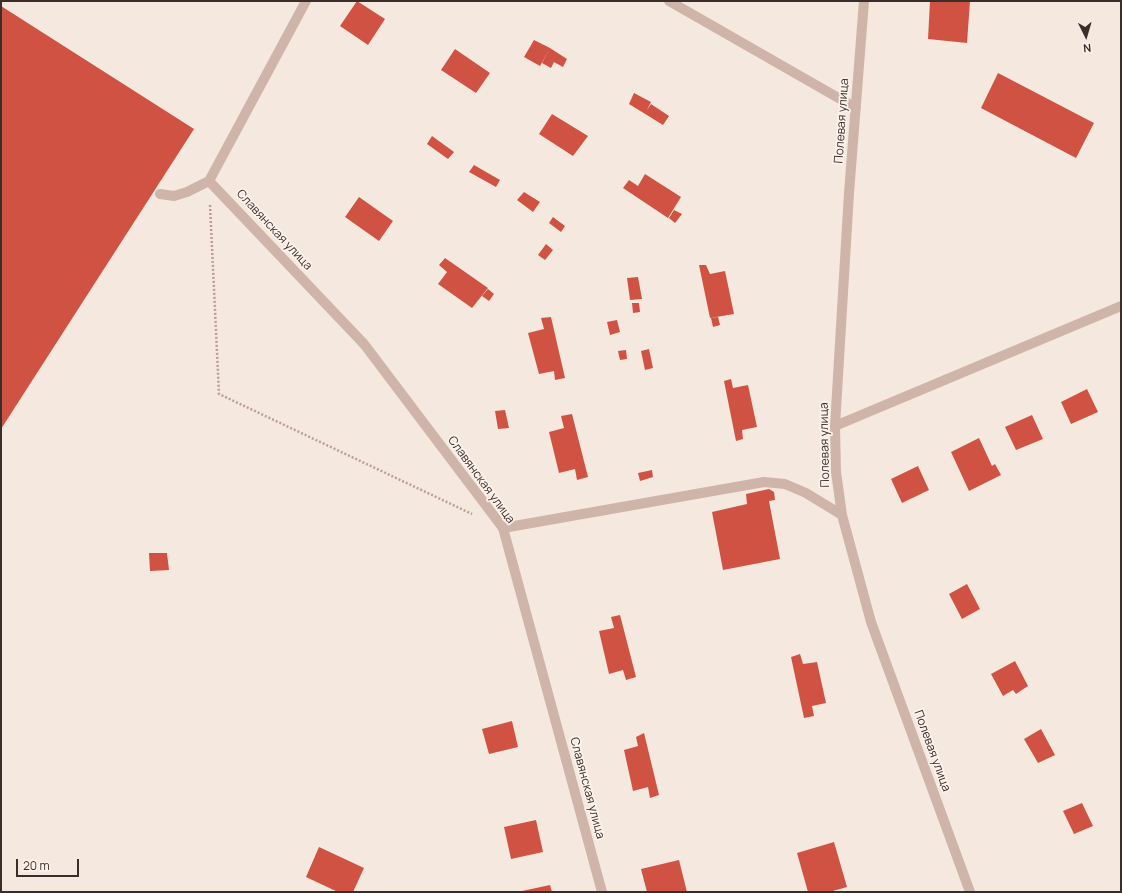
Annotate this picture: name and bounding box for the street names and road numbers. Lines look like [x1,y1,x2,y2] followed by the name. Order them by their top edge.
[832,78,852,164] street label: Полевая улица
[233,187,315,273] street label: Славянская улица
[817,402,833,488] street label: Полевая улица
[444,433,518,527] street label: Славянская улица
[911,708,953,794] street label: Полевая улица
[567,736,607,840] street label: Славянская улица

